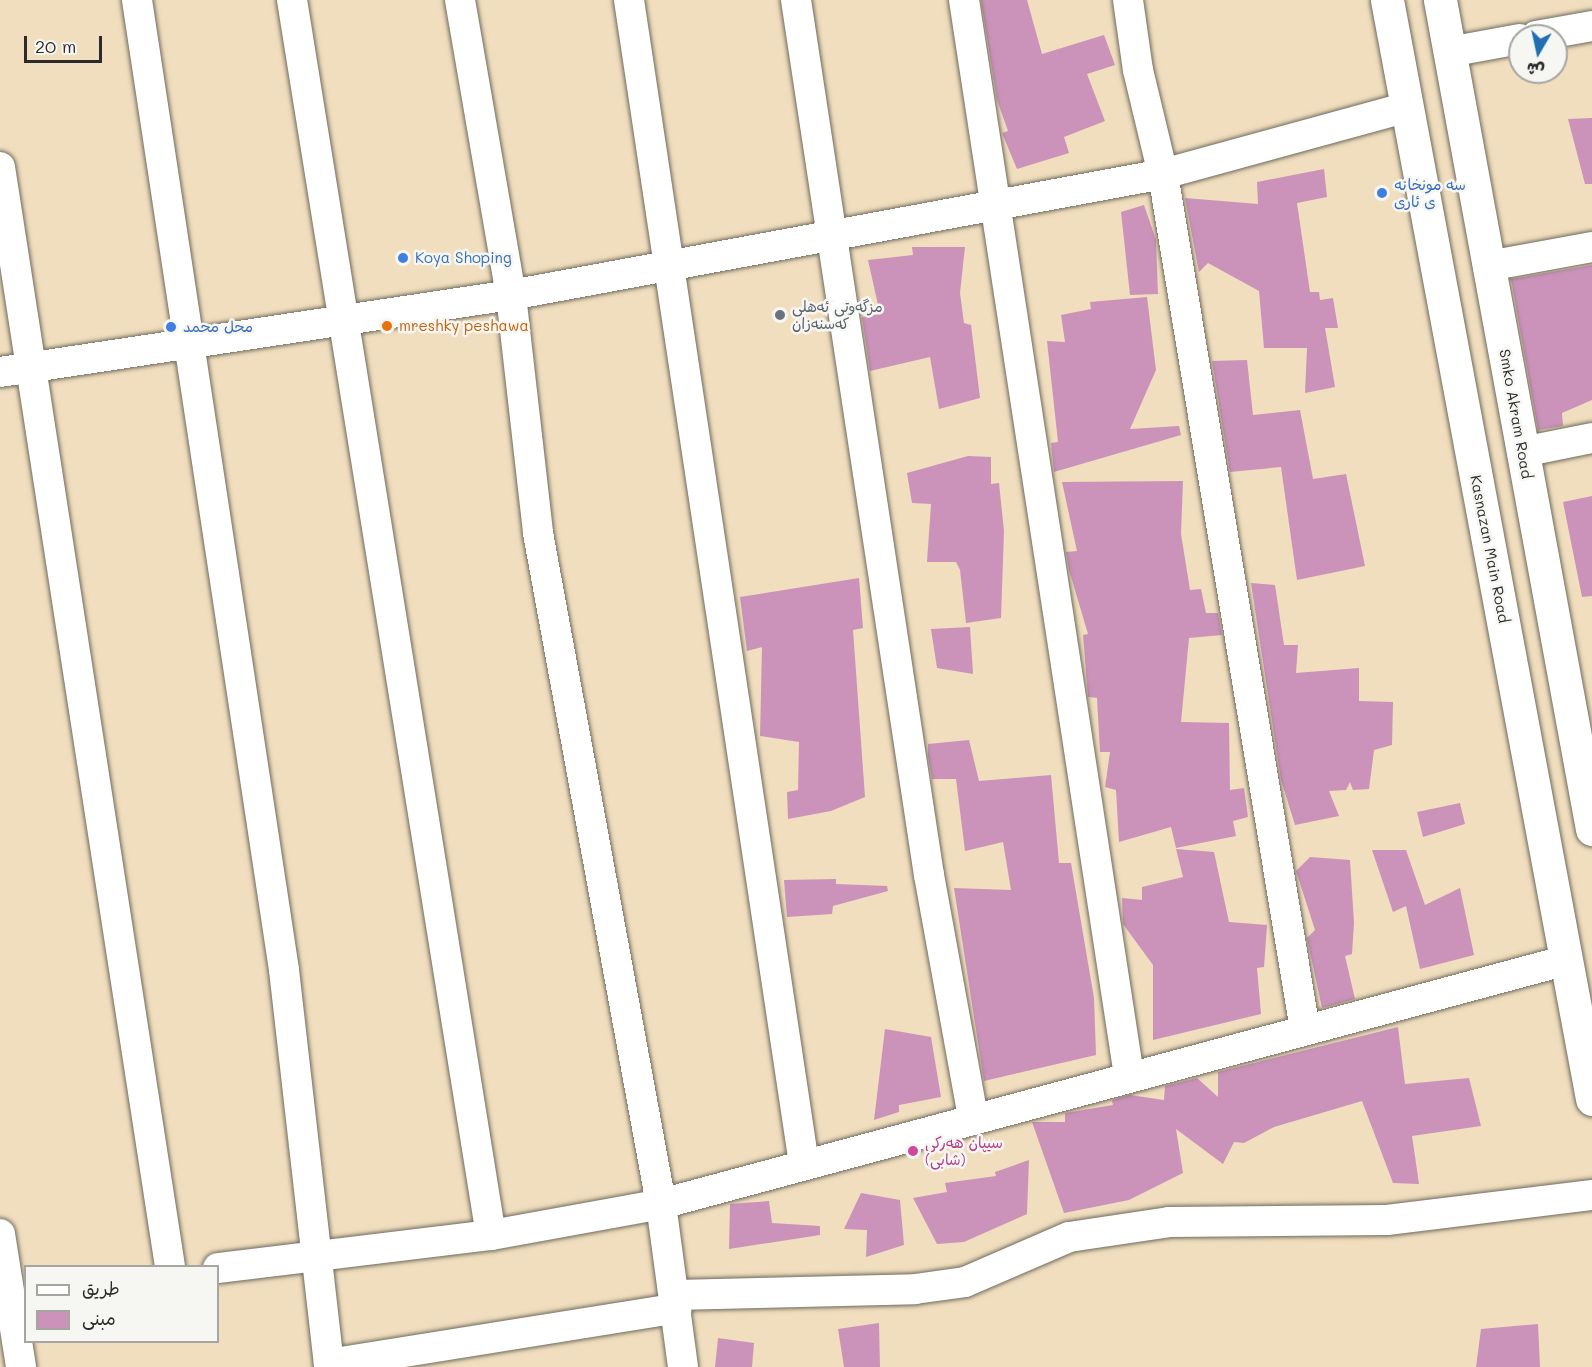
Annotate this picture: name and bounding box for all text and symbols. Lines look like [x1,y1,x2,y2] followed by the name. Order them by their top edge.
[27,24,105,62] scale bar
[1508,24,1568,84] north arrow
[35,34,76,58] text: 20 m
[1525,59,1546,82] text: ش
[1394,175,1466,210] place label: سه مونخانه ی ئاری
[1375,186,1389,200] marker: سه مونخانه ی ئاری
[415,249,512,267] place label: Koya Shoping
[396,251,410,265] marker: Koya Shoping
[792,297,883,332] place label: مزگەوتی ئەهلی کەسنەزان
[773,308,787,322] marker: مزگەوتی ئەهلی کەسنەزان
[399,317,529,335] place label: mreshky peshawa
[183,318,253,336] place label: محل محمد
[380,319,394,333] marker: mreshky peshawa
[164,320,178,334] marker: محل محمد
[1496,348,1536,480] street label: Smko Akram Road
[1467,473,1513,625] street label: Kasnazan Main Road
[925,1133,1003,1168] place label: سیپان هەرکی (شابی)
[906,1144,920,1158] marker: سیپان هەرکی (شابی)
[24,1265,219,1343] legend
[82,1276,120,1300] text: طريق
[82,1306,116,1330] text: مبنى

